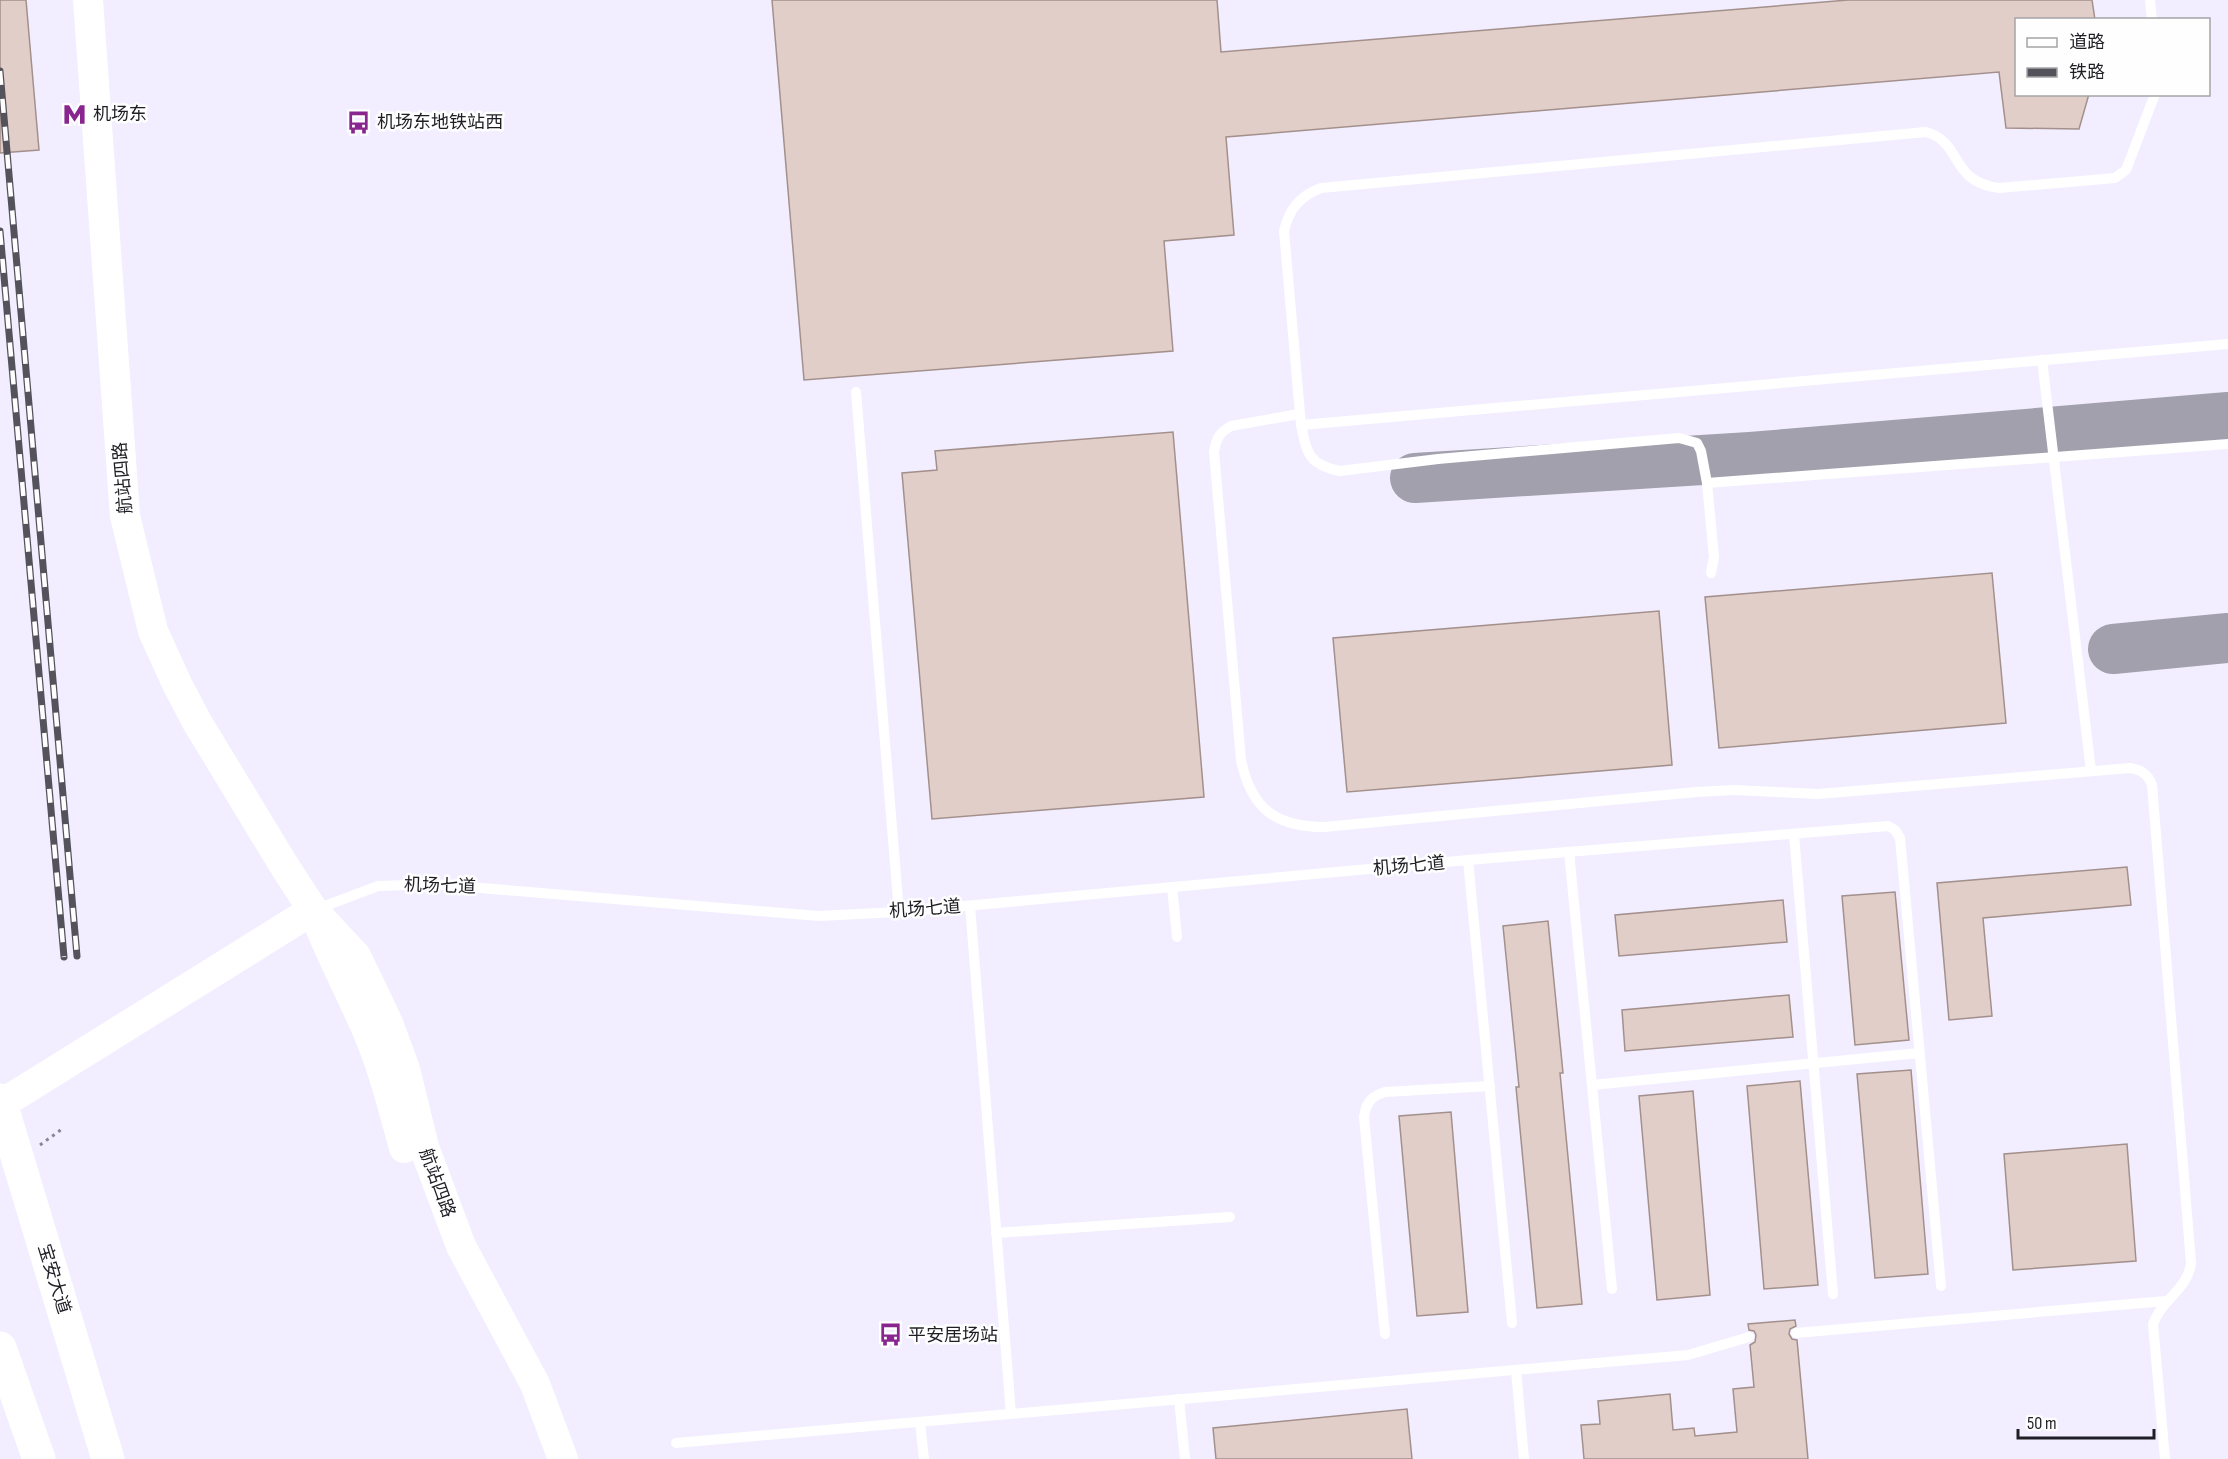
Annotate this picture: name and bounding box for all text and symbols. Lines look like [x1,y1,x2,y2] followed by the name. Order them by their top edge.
[2015,18,2210,96] legend
[2069,32,2105,53] text: 道路
[2069,62,2105,83] text: 铁路
[62,101,88,127] metro station icon: 机场东
[93,104,147,125] place label: 机场东
[346,109,372,135] bus stop icon: 机场东地铁站西
[377,112,503,133] place label: 机场东地铁站西
[109,441,137,515] street label: 航站四路
[1372,852,1446,880] street label: 机场七道
[404,874,476,898] street label: 机场七道
[888,896,962,922] street label: 机场七道
[415,1146,459,1220] street label: 航站四路
[33,1242,75,1316] street label: 宝安大道
[877,1322,903,1348] bus stop icon: 平安居场站
[908,1325,998,1346] place label: 平安居场站
[2018,1402,2154,1440] scale bar
[2027,1413,2057,1434] text: 50 m

